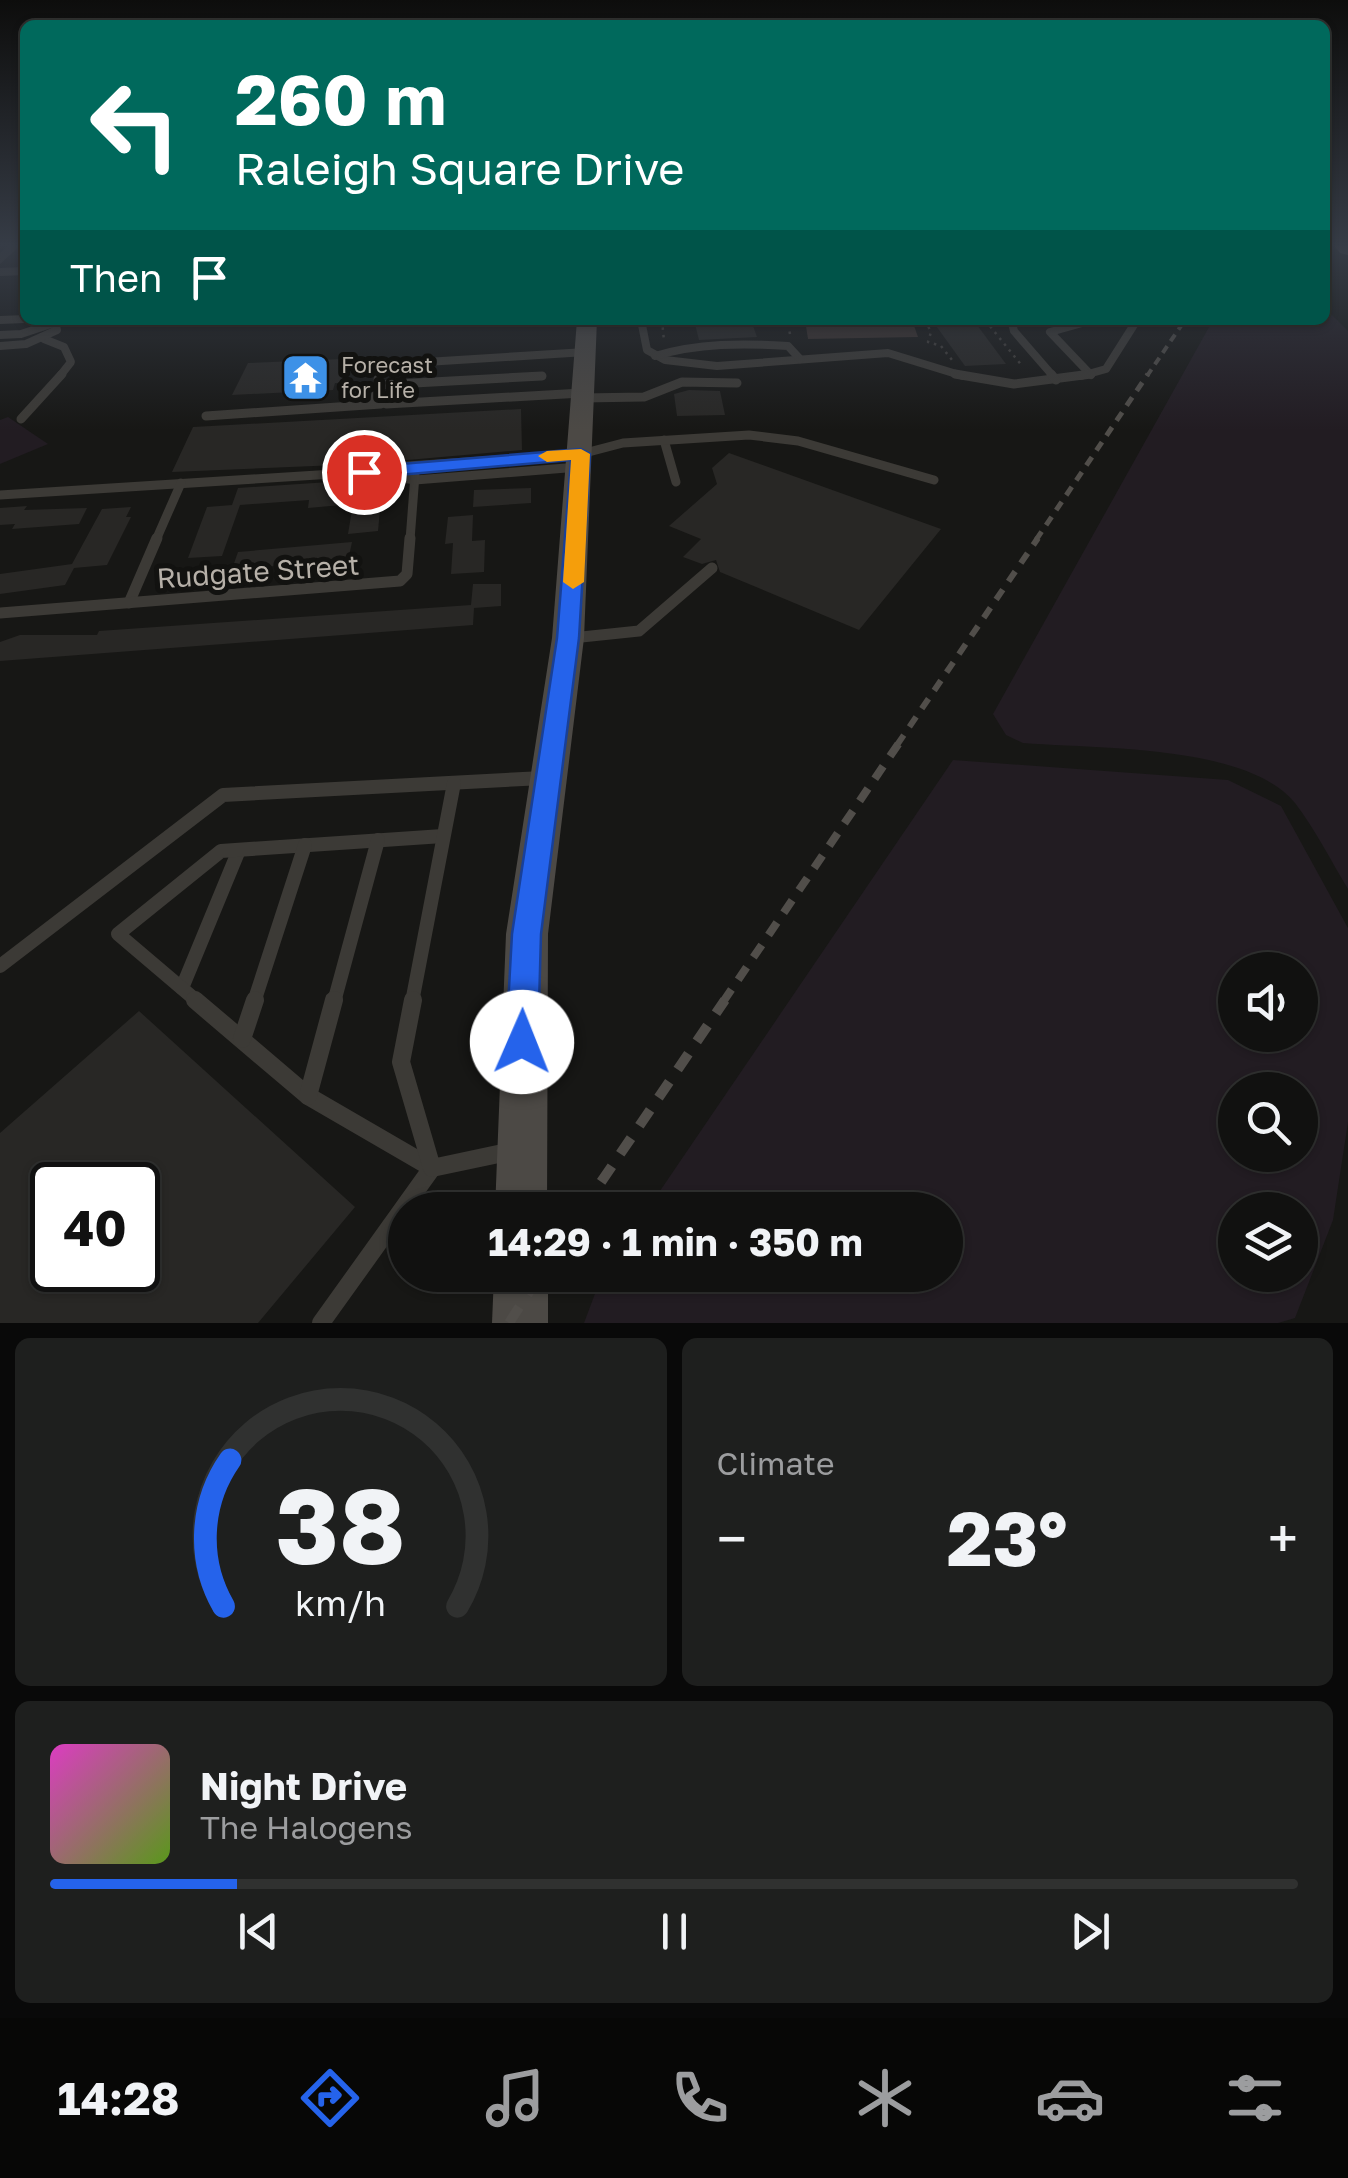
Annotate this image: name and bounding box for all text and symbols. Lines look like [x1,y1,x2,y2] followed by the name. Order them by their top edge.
[235,56,446,140] text: 260 m
[70,60,200,190] icon: left
[235,141,684,195] text: Raleigh Square Drive
[182,250,237,305] icon: arrive
[70,255,162,300] text: Then
[280,351,332,403] temple icon: Forecast for Life
[341,351,433,403] place label: Forecast for Life
[322,430,407,515] pin
[337,445,392,500] icon: arrive
[156,547,360,595] street label: Rudgate Street
[1218,952,1318,1292] map controls
[1218,952,1318,1052] button: sound
[470,990,574,1094] position arrow
[1218,1072,1318,1172] button: search
[30,1162,160,1292] speed limit sign: 40
[1218,1192,1318,1292] button: layers
[488,1219,863,1264] text: 14:29 · 1 min · 350 m
[717,1444,835,1482] text: Climate
[276,1462,406,1587] text: 38
[947,1492,1068,1583] text: 23°
[717,1505,747,1571] text: −
[1268,1505,1298,1571] text: +
[295,1581,386,1624] text: km/h
[200,1763,407,1808] text: Night Drive
[200,1808,412,1846] text: The Halogens
[231,1904,286,1959] icon: previous
[647,1904,702,1959] icon: pause
[1063,1904,1118,1959] icon: next
[295,2063,365,2133] icon: directions
[480,2063,550,2133] icon: music
[665,2063,735,2133] icon: phone
[850,2063,920,2133] icon: climate
[1035,2063,1105,2133] icon: car
[1220,2063,1290,2133] icon: filters
[58,2071,180,2125] text: 14:28

